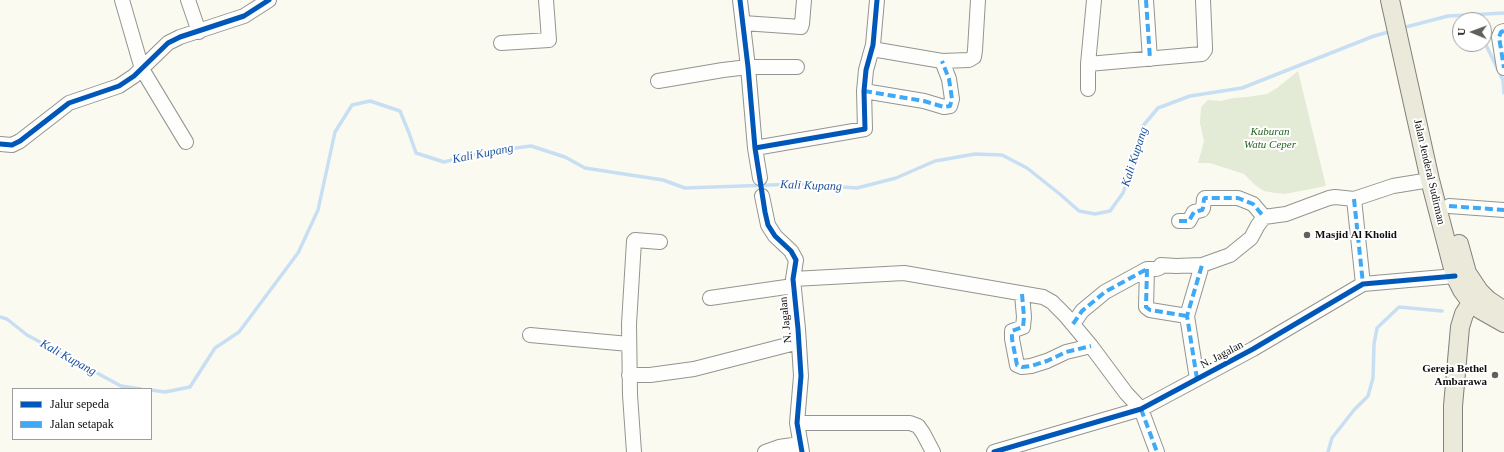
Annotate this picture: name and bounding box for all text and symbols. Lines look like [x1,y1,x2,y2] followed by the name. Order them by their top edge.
[1452,12,1492,52] north arrow
[1455,28,1467,36] text: U
[1410,118,1448,226] street label: Jalan Jenderal Sudirman
[1119,125,1151,189] water label: Kali Kupang
[1244,125,1296,151] park label: Kuburan Watu Ceper
[451,141,515,167] water label: Kali Kupang
[780,178,842,194] water label: Kali Kupang
[1315,228,1397,242] place label: Masjid Al Kholid
[1302,230,1312,240] marker: Masjid Al Kholid
[777,296,795,344] street label: N. Jagalan
[38,337,98,379] water label: Kali Kupang
[1198,338,1246,372] street label: N. Jagalan
[1422,362,1487,388] place label: Gereja Bethel Ambarawa
[1490,370,1500,380] marker: Gereja Bethel Ambarawa
[12,388,152,440] legend
[50,397,109,411] text: Jalur sepeda
[50,417,114,431] text: Jalan setapak

